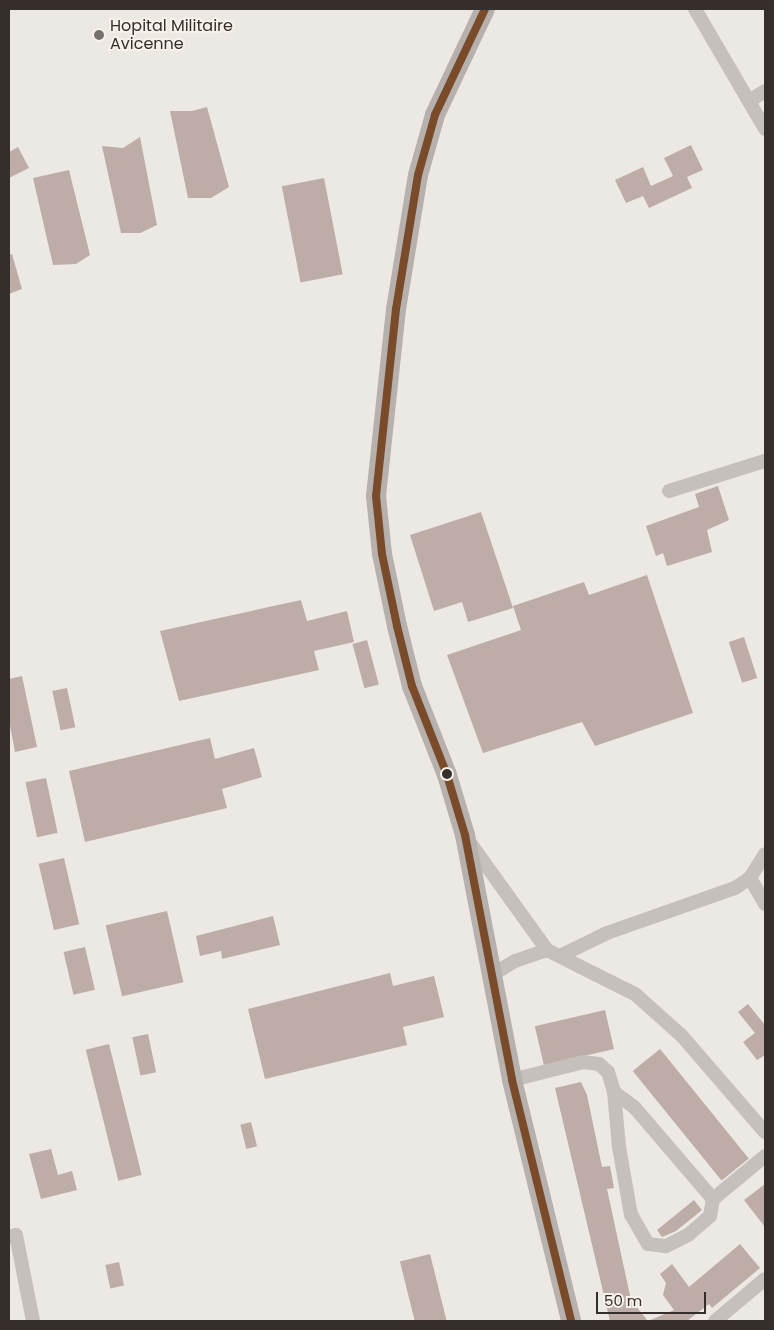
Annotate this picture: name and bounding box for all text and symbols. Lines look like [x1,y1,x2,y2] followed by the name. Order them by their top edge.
[110,16,233,54] place label: Hopital Militaire Avicenne
[92,28,106,42] marker: Hopital Militaire Avicenne
[442,769,452,779] unlabelled marker
[599,1282,709,1314] scale bar
[604,1290,642,1311] text: 50 m

